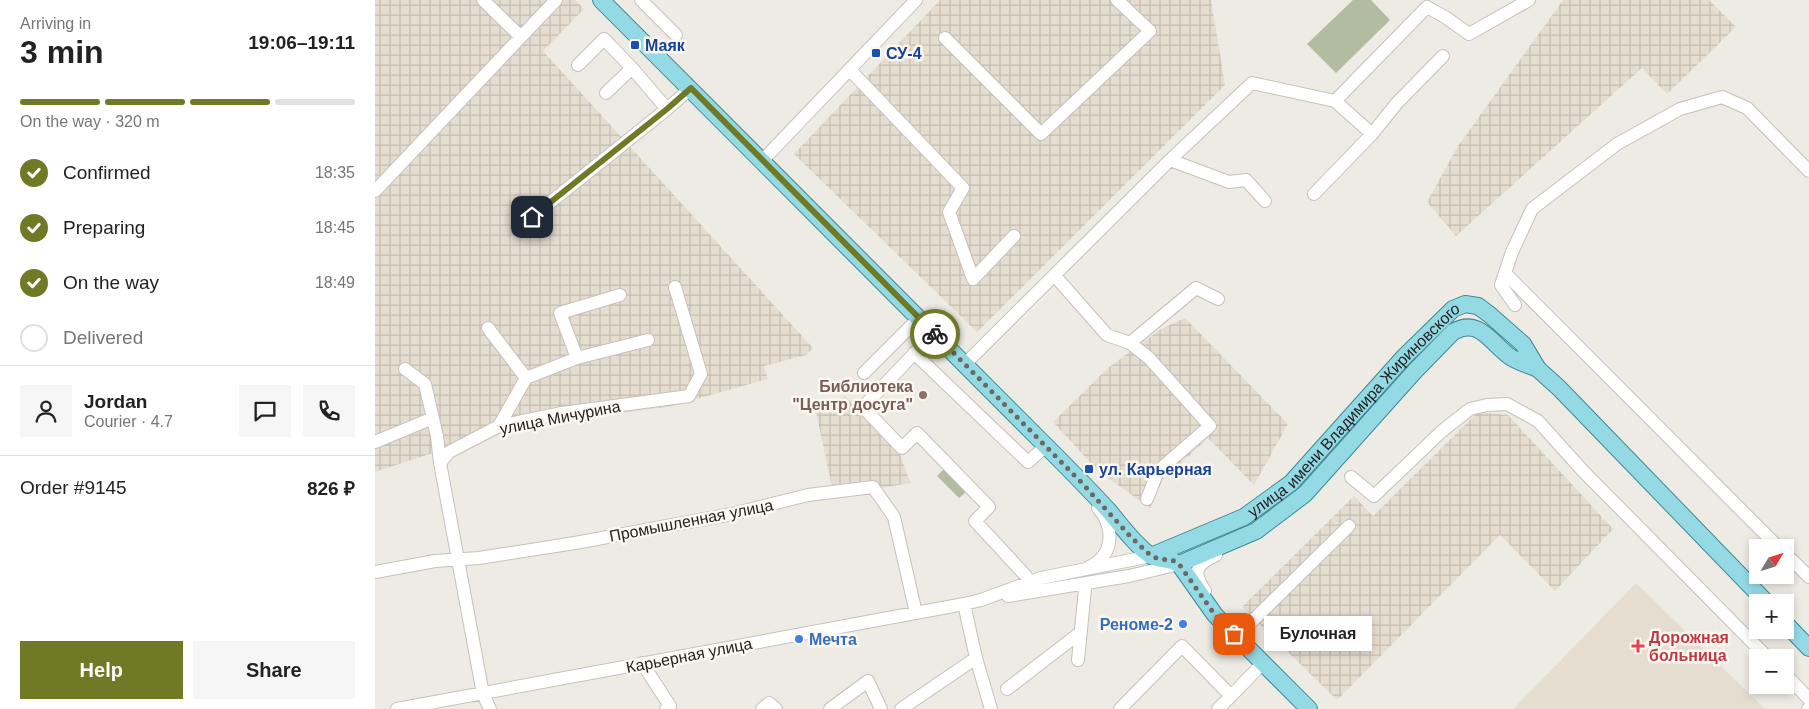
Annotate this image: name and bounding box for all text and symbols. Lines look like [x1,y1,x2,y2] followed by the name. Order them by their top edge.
[20,15,91,32] text: Arriving in
[248,32,355,53] text: 19:06–19:11
[20,34,104,70] text: 3 min
[645,37,686,54] place label: Маяк
[629,39,641,51] marker: Маяк
[886,45,922,62] place label: СУ-4
[870,47,882,59] marker: СУ-4
[20,113,160,130] text: On the way · 320 m
[20,159,48,187] icon: check
[63,162,151,183] text: Confirmed
[315,164,355,181] text: 18:35
[511,196,553,238] pin
[518,203,546,231] icon: home
[20,214,48,242] icon: check
[63,217,145,238] text: Preparing
[315,219,355,236] text: 18:45
[20,269,48,297] icon: check
[63,272,159,293] text: On the way
[315,274,355,291] text: 18:49
[1245,299,1462,520] street label: улица имени Владимира Жириновского
[910,309,960,359] courier
[921,320,949,348] icon: bike
[63,327,143,348] text: Delivered
[792,378,913,413] place label: Библиотека "Центр досуга"
[20,385,72,437] button: person
[239,385,291,437] button: chat
[303,385,355,437] button: phone
[917,389,929,401] marker: Библиотека "Центр досуга"
[84,391,147,412] text: Jordan
[498,397,622,438] street label: улица Мичурина
[84,413,173,430] text: Courier · 4.7
[1099,461,1212,478] place label: ул. Карьерная
[1083,463,1095,475] marker: ул. Карьерная
[20,477,127,498] text: Order #9145
[307,478,355,499] text: 826 ₽
[608,496,775,545] street label: Промышленная улица
[1749,539,1794,584] north arrow
[1749,539,1794,694] map controls
[1749,594,1794,639] button: +
[1213,613,1255,655] pin
[1100,616,1173,633] place label: Реноме-2
[1264,616,1371,652] callout: Булочная
[1177,618,1189,630] marker: Реноме-2
[1220,620,1248,648] icon: bag
[1280,625,1356,642] text: Булочная
[1649,629,1729,664] place label: Дорожная больница
[809,631,857,648] place label: Мечта
[793,633,805,645] marker: Мечта
[625,635,754,676] street label: Карьерная улица
[1631,639,1645,653] marker: Дорожная больница
[20,641,183,699] button: Help
[193,641,355,699] button: Share
[1749,649,1794,694] button: −

